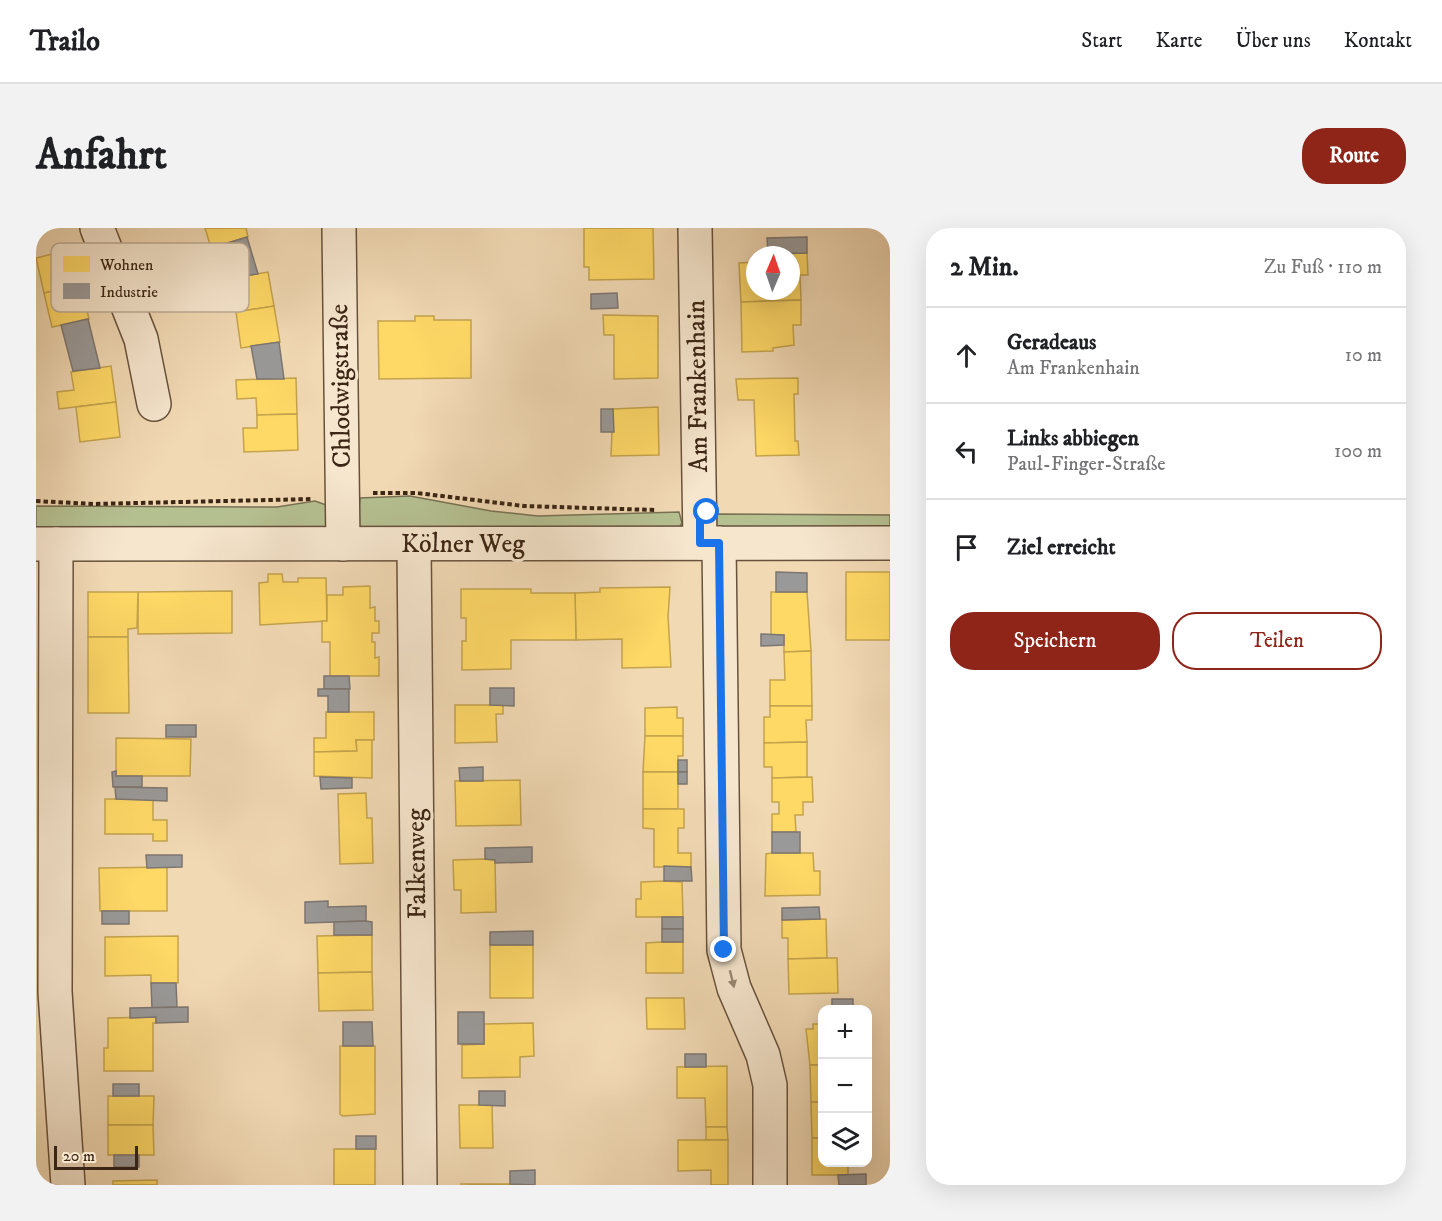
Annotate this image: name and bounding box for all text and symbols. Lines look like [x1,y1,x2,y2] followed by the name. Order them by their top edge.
[30,24,100,59] text: Trailo
[1081,28,1123,54] text: Start
[1156,28,1202,54] text: Karte
[1235,28,1311,54] text: Über uns
[1344,28,1412,54] text: Kontakt
[1302,128,1406,184] button: Route
[36,130,167,182] text: Anfahrt
[51,243,249,312] legend
[746,246,800,300] north arrow
[950,251,1019,284] text: 2 Min.
[99,255,154,275] text: Wohnen
[1264,255,1382,280] text: Zu Fuß · 110 m
[100,282,158,302] text: Industrie
[680,299,716,473] street label: Am Frankenhain
[323,304,359,468] street label: Chlodwigstraße
[1007,329,1096,356] text: Geradeaus
[950,339,983,372] icon: ahead
[1345,343,1382,368] text: 10 m
[1007,356,1140,381] text: Am Frankenhain
[1007,425,1139,452] text: Links abbiegen
[950,435,983,468] icon: left
[1334,439,1382,464] text: 100 m
[1007,452,1166,477] text: Paul-Finger-Straße
[693,498,719,524] route start
[401,528,525,561] street label: Kölner Weg
[950,531,983,564] icon: arrive
[1007,534,1115,561] text: Ziel erreicht
[950,612,1160,670] button: Speichern
[1172,612,1382,670] button: Teilen
[400,808,434,920] street label: Falkenweg
[710,936,736,962] route end
[727,970,737,988] one-way arrow
[818,1005,872,1167] map controls
[818,1005,872,1059] button: +
[818,1059,872,1113] button: −
[818,1113,872,1167] button: layers
[54,1143,138,1170] scale bar
[63,1146,95,1166] text: 20 m

